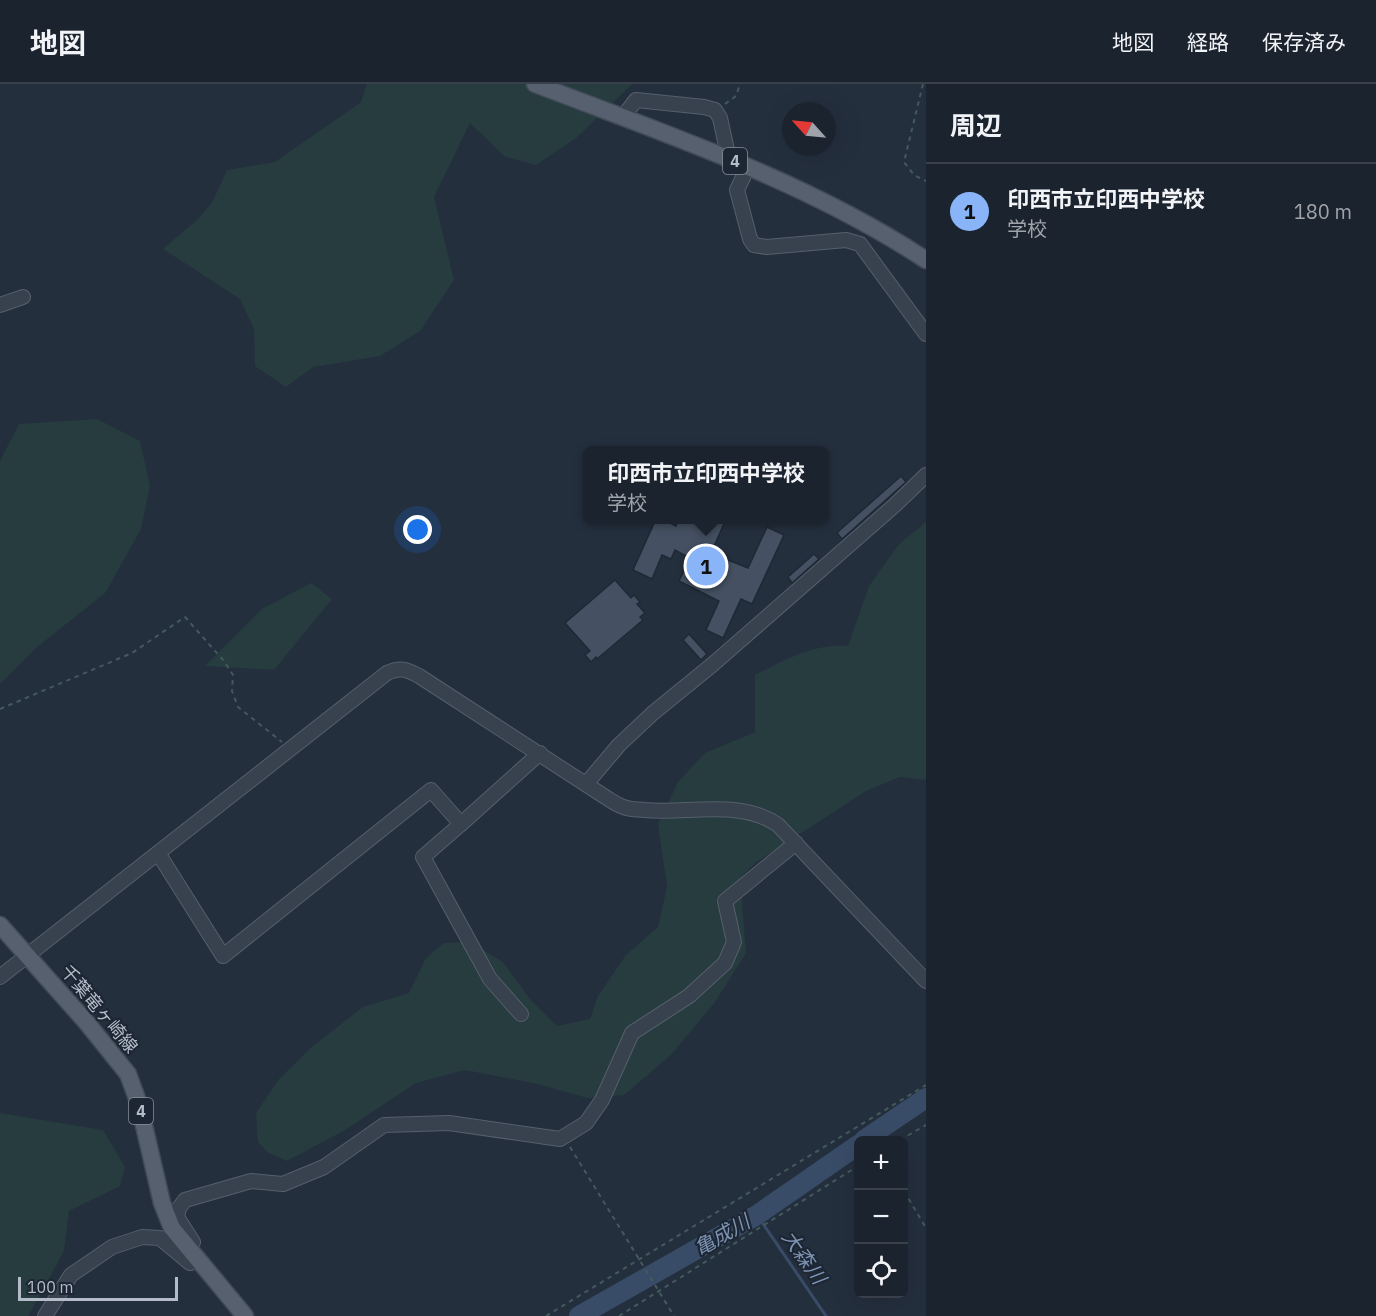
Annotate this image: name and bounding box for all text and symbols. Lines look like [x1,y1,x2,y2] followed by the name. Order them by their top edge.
[30,24,86,61] text: 地図
[1112,28,1154,56] text: 地図
[1187,28,1229,56] text: 経路
[1262,28,1346,56] text: 保存済み
[782,102,836,156] north arrow
[950,108,1002,142] text: 周辺
[723,148,747,174] road number: 4
[1007,184,1205,213] text: 印西市立印西中学校
[964,198,976,225] text: 1
[1294,198,1352,225] text: 180 m
[1007,215,1047,242] text: 学校
[583,446,829,524] popup
[607,458,805,487] text: 印西市立印西中学校
[607,489,647,516] text: 学校
[403,515,432,544] your location
[686,544,726,588] pin: 1
[56,960,143,1057] street label: 千葉竜ヶ崎線
[129,1098,153,1124] road number: 4
[854,1136,908,1298] map controls
[854,1136,908,1190] button: +
[854,1190,908,1244] button: −
[689,1207,756,1261] water label: 亀成川
[776,1224,834,1291] water label: 大森川
[854,1244,908,1298] button: locate
[18,1274,178,1302] scale bar
[27,1277,74,1297] text: 100 m

